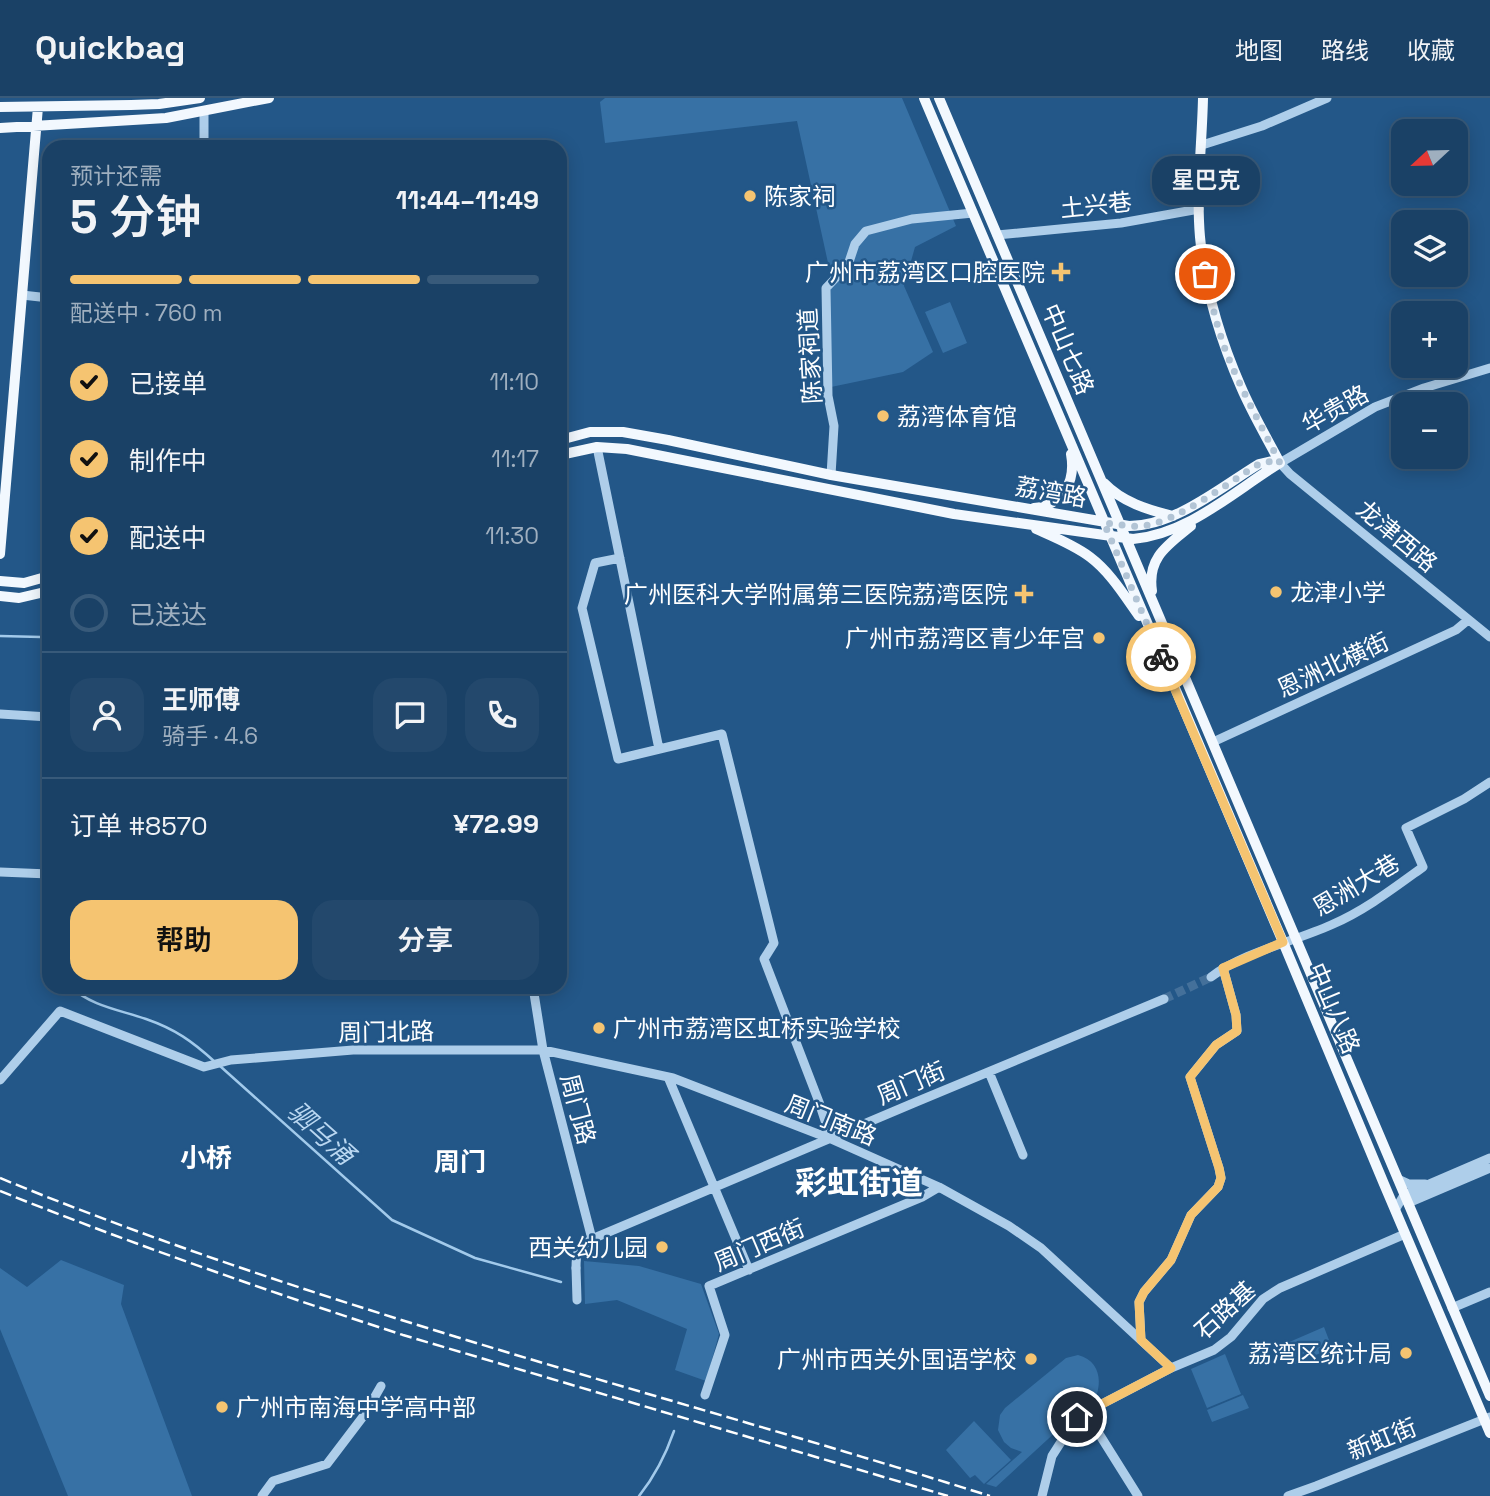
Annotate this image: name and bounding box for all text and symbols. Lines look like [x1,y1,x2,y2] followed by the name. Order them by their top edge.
[35,27,185,69] text: Quickbag
[1235,35,1283,66] text: 地图
[1321,35,1369,66] text: 路线
[1407,35,1455,66] text: 收藏
[1391,119,1468,196] north arrow
[1391,119,1468,469] map controls
[1151,155,1259,204] callout: 星巴克
[70,161,162,191] text: 预计还需
[1172,165,1241,195] text: 星巴克
[764,181,836,212] place label: 陈家祠
[396,183,539,217] text: 11:44–11:49
[1059,186,1133,224] street label: 土兴巷
[70,188,201,246] text: 5 分钟
[742,188,758,204] marker: 陈家祠
[1391,210,1468,287] button: layers
[1175,244,1235,304] pin
[1186,255,1224,293] icon: bag
[805,257,1045,288] place label: 广州市荔湾区口腔医院
[1051,262,1071,282] marker: 广州市荔湾区口腔医院
[70,298,222,328] text: 配送中 · 760 m
[1035,299,1101,399] street label: 中山七路
[1391,301,1468,378] button: +
[792,307,828,405] street label: 陈家祠道
[70,363,108,401] icon: check
[129,367,207,401] text: 已接单
[490,367,539,397] text: 11:10
[1296,378,1374,440] street label: 华贵路
[1391,392,1468,469] button: −
[897,401,1017,432] place label: 荔湾体育馆
[875,408,891,424] marker: 荔湾体育馆
[70,440,108,478] icon: check
[129,444,207,478] text: 制作中
[491,444,539,474] text: 11:17
[1013,470,1089,514] street label: 荔湾路
[1350,493,1444,579] street label: 龙津西路
[70,517,108,555] icon: check
[129,521,207,555] text: 配送中
[485,521,539,551] text: 11:30
[1290,577,1386,608] place label: 龙津小学
[624,579,1008,610] place label: 广州医科大学附属第三医院荔湾医院
[1014,584,1034,604] marker: 广州医科大学附属第三医院荔湾医院
[1268,584,1284,600] marker: 龙津小学
[129,598,207,632] text: 已送达
[1126,622,1196,692] courier
[845,623,1085,654] place label: 广州市荔湾区青少年宫
[1272,626,1394,704] street label: 恩洲北横街
[1091,630,1107,646] marker: 广州市荔湾区青少年宫
[1142,638,1180,676] icon: bike
[70,678,144,752] button: person
[373,678,447,752] button: chat
[465,678,539,752] button: phone
[162,683,240,717] text: 王师傅
[162,721,258,751] text: 骑手 · 4.6
[453,807,539,841] text: ¥72.99
[70,809,208,843] text: 订单 #8570
[1307,847,1405,923] street label: 恩洲大巷
[70,900,298,980] button: 帮助
[312,900,539,980] button: 分享
[1301,958,1367,1058] street label: 中山八路
[613,1013,901,1044] place label: 广州市荔湾区虹桥实验学校
[338,1016,434,1048] street label: 周门北路
[591,1020,607,1036] marker: 广州市荔湾区虹桥实验学校
[872,1055,950,1111] street label: 周门街
[554,1070,602,1148] street label: 周门路
[781,1088,881,1152] street label: 周门南路
[281,1094,364,1174] water label: 驷马涌
[180,1141,232,1175] district label: 小桥
[434,1145,486,1179] district label: 周门
[795,1163,923,1203] district label: 彩虹街道
[709,1212,809,1278] street label: 周门西街
[528,1232,648,1263] place label: 西关幼儿园
[654,1239,670,1255] marker: 西关幼儿园
[1188,1274,1262,1346] street label: 石路基
[1248,1338,1392,1369] place label: 荔湾区统计局
[777,1344,1017,1375] place label: 广州市西关外国语学校
[1398,1345,1414,1361] marker: 荔湾区统计局
[1023,1351,1039,1367] marker: 广州市西关外国语学校
[1047,1387,1107,1447] pin
[236,1392,476,1423] place label: 广州市南海中学高中部
[1058,1398,1096,1436] icon: home
[214,1399,230,1415] marker: 广州市南海中学高中部
[1343,1411,1421,1467] street label: 新虹街

